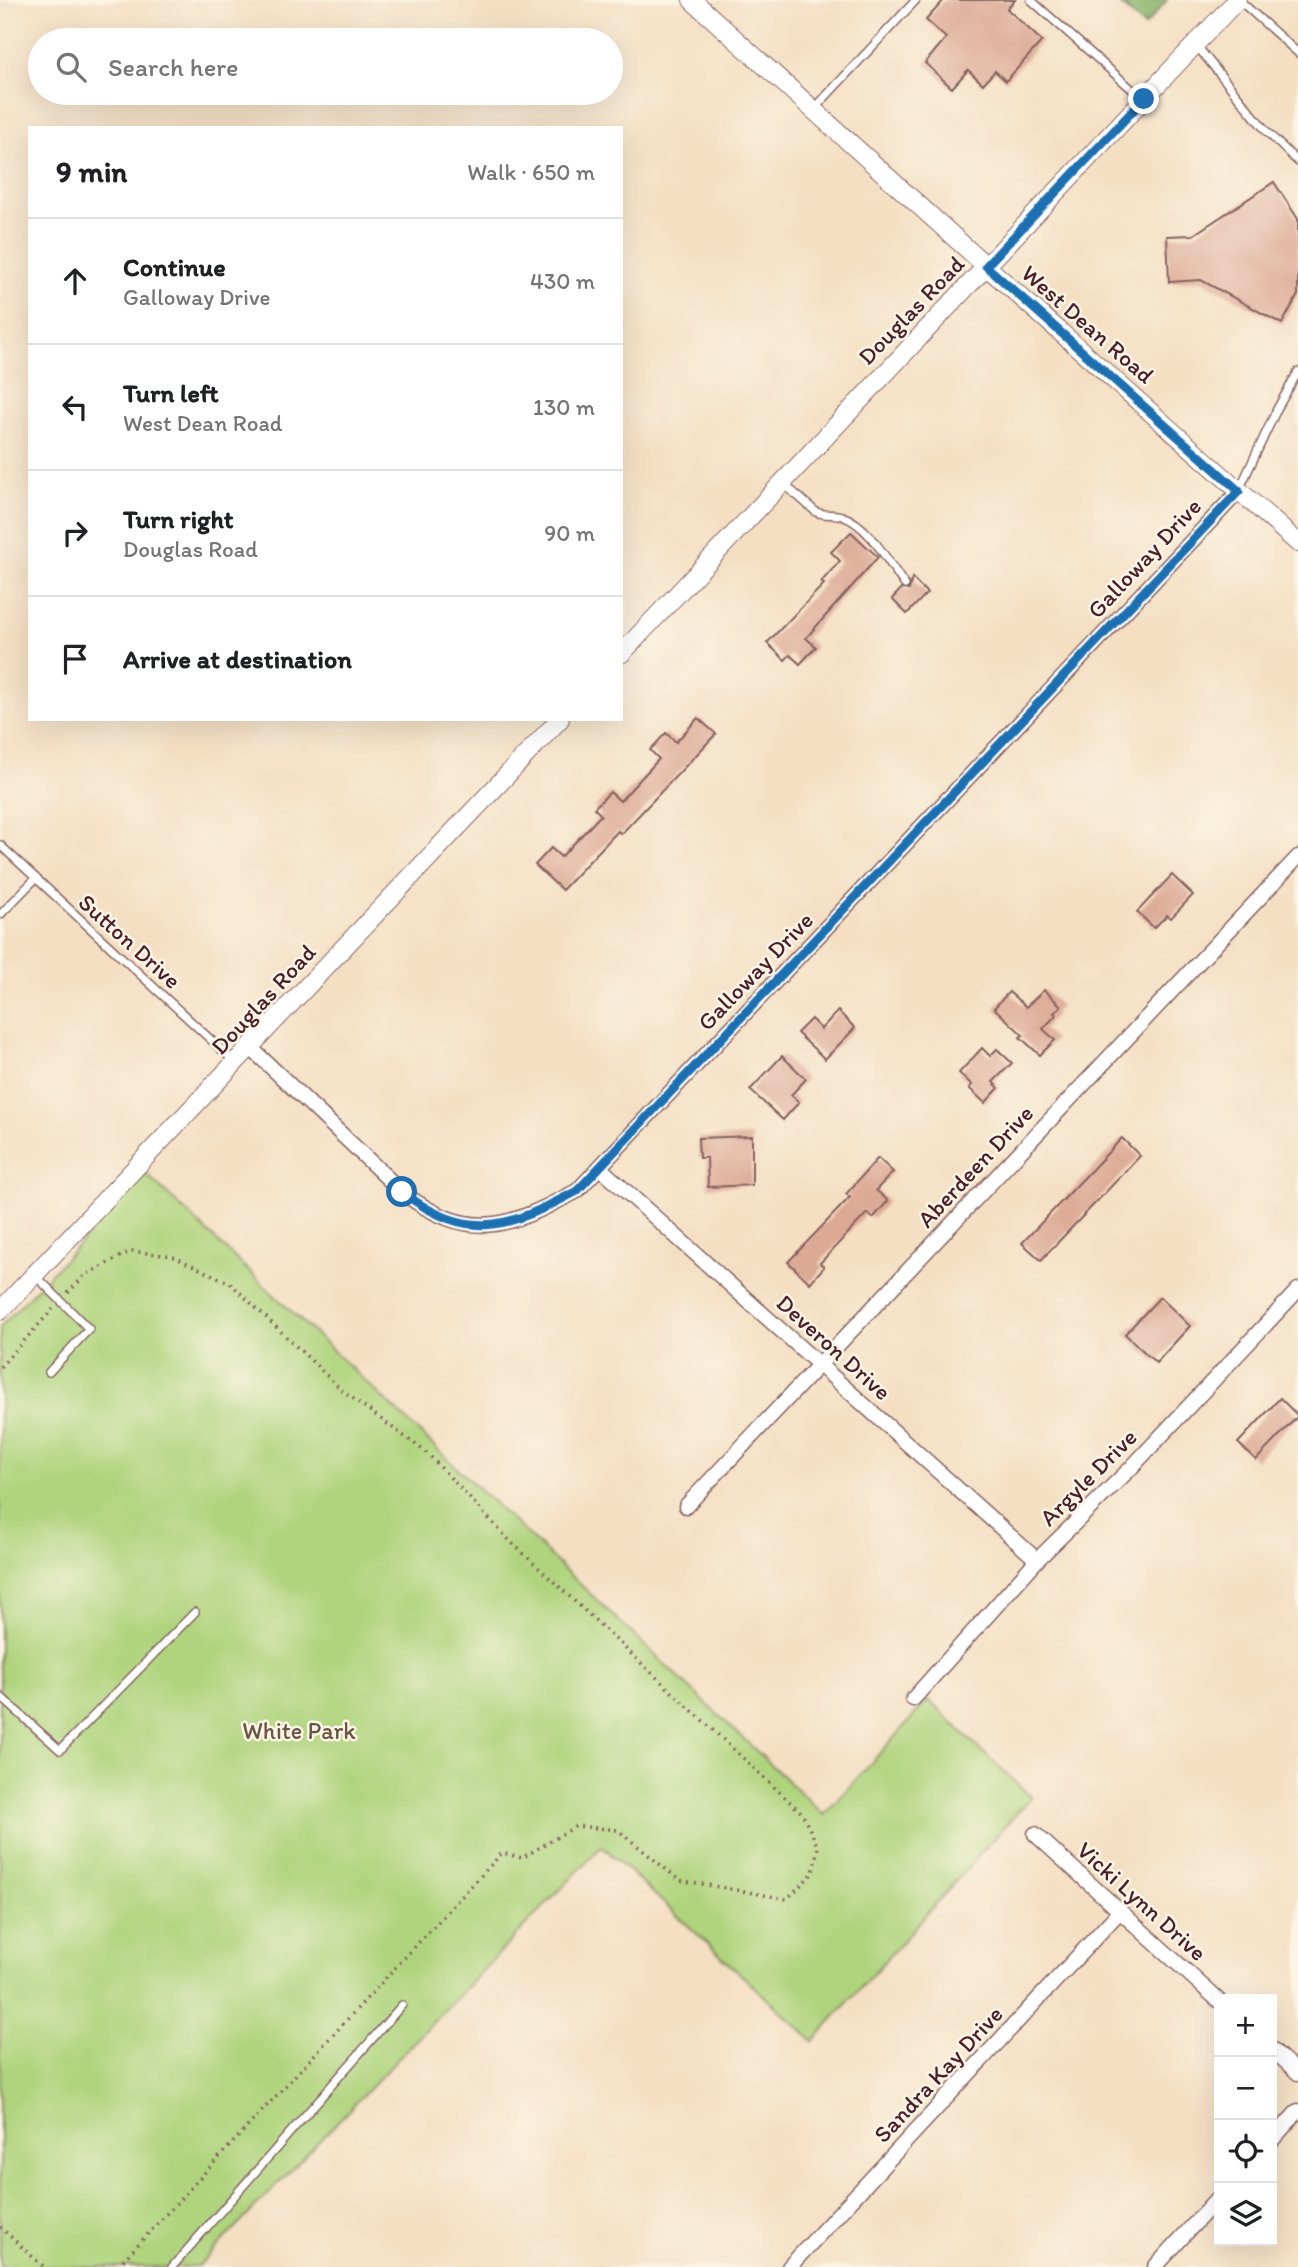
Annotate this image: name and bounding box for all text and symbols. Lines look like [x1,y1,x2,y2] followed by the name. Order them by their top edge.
[28,28,623,105] search box
[52,48,90,86] icon: search
[108,51,238,83] text: Search here
[1128,83,1159,114] route end
[56,153,127,190] text: 9 min
[467,158,595,186] text: Walk · 650 m
[852,249,970,371] street label: Douglas Road
[123,251,226,283] text: Continue
[1016,258,1160,390] street label: West Dean Road
[56,262,94,300] icon: ahead
[530,267,595,295] text: 430 m
[123,283,270,311] text: Galloway Drive
[123,377,219,409] text: Turn left
[56,388,94,426] icon: left
[533,393,595,421] text: 130 m
[123,409,282,437] text: West Dean Road
[1081,492,1207,624] street label: Galloway Drive
[123,503,234,535] text: Turn right
[56,514,94,552] icon: right
[544,519,595,547] text: 90 m
[123,535,258,563] text: Douglas Road
[56,640,94,678] icon: arrive
[123,643,352,675] text: Arrive at destination
[73,887,187,995] street label: Sutton Drive
[691,906,819,1036] street label: Galloway Drive
[204,938,322,1060] street label: Douglas Road
[911,1099,1039,1233] street label: Aberdeen Drive
[386,1176,417,1207] route start
[771,1288,897,1406] street label: Deveron Drive
[1033,1422,1143,1532] street label: Argyle Drive
[242,1716,356,1745] park label: White Park
[1071,1835,1213,1967] street label: Vicki Lynn Drive
[1214,1994,1277,2246] map controls
[1214,1994,1277,2057] button: +
[867,2000,1009,2148] street label: Sandra Kay Drive
[1214,2057,1277,2120] button: −
[1214,2120,1277,2183] button: locate
[1214,2183,1277,2246] button: layers

